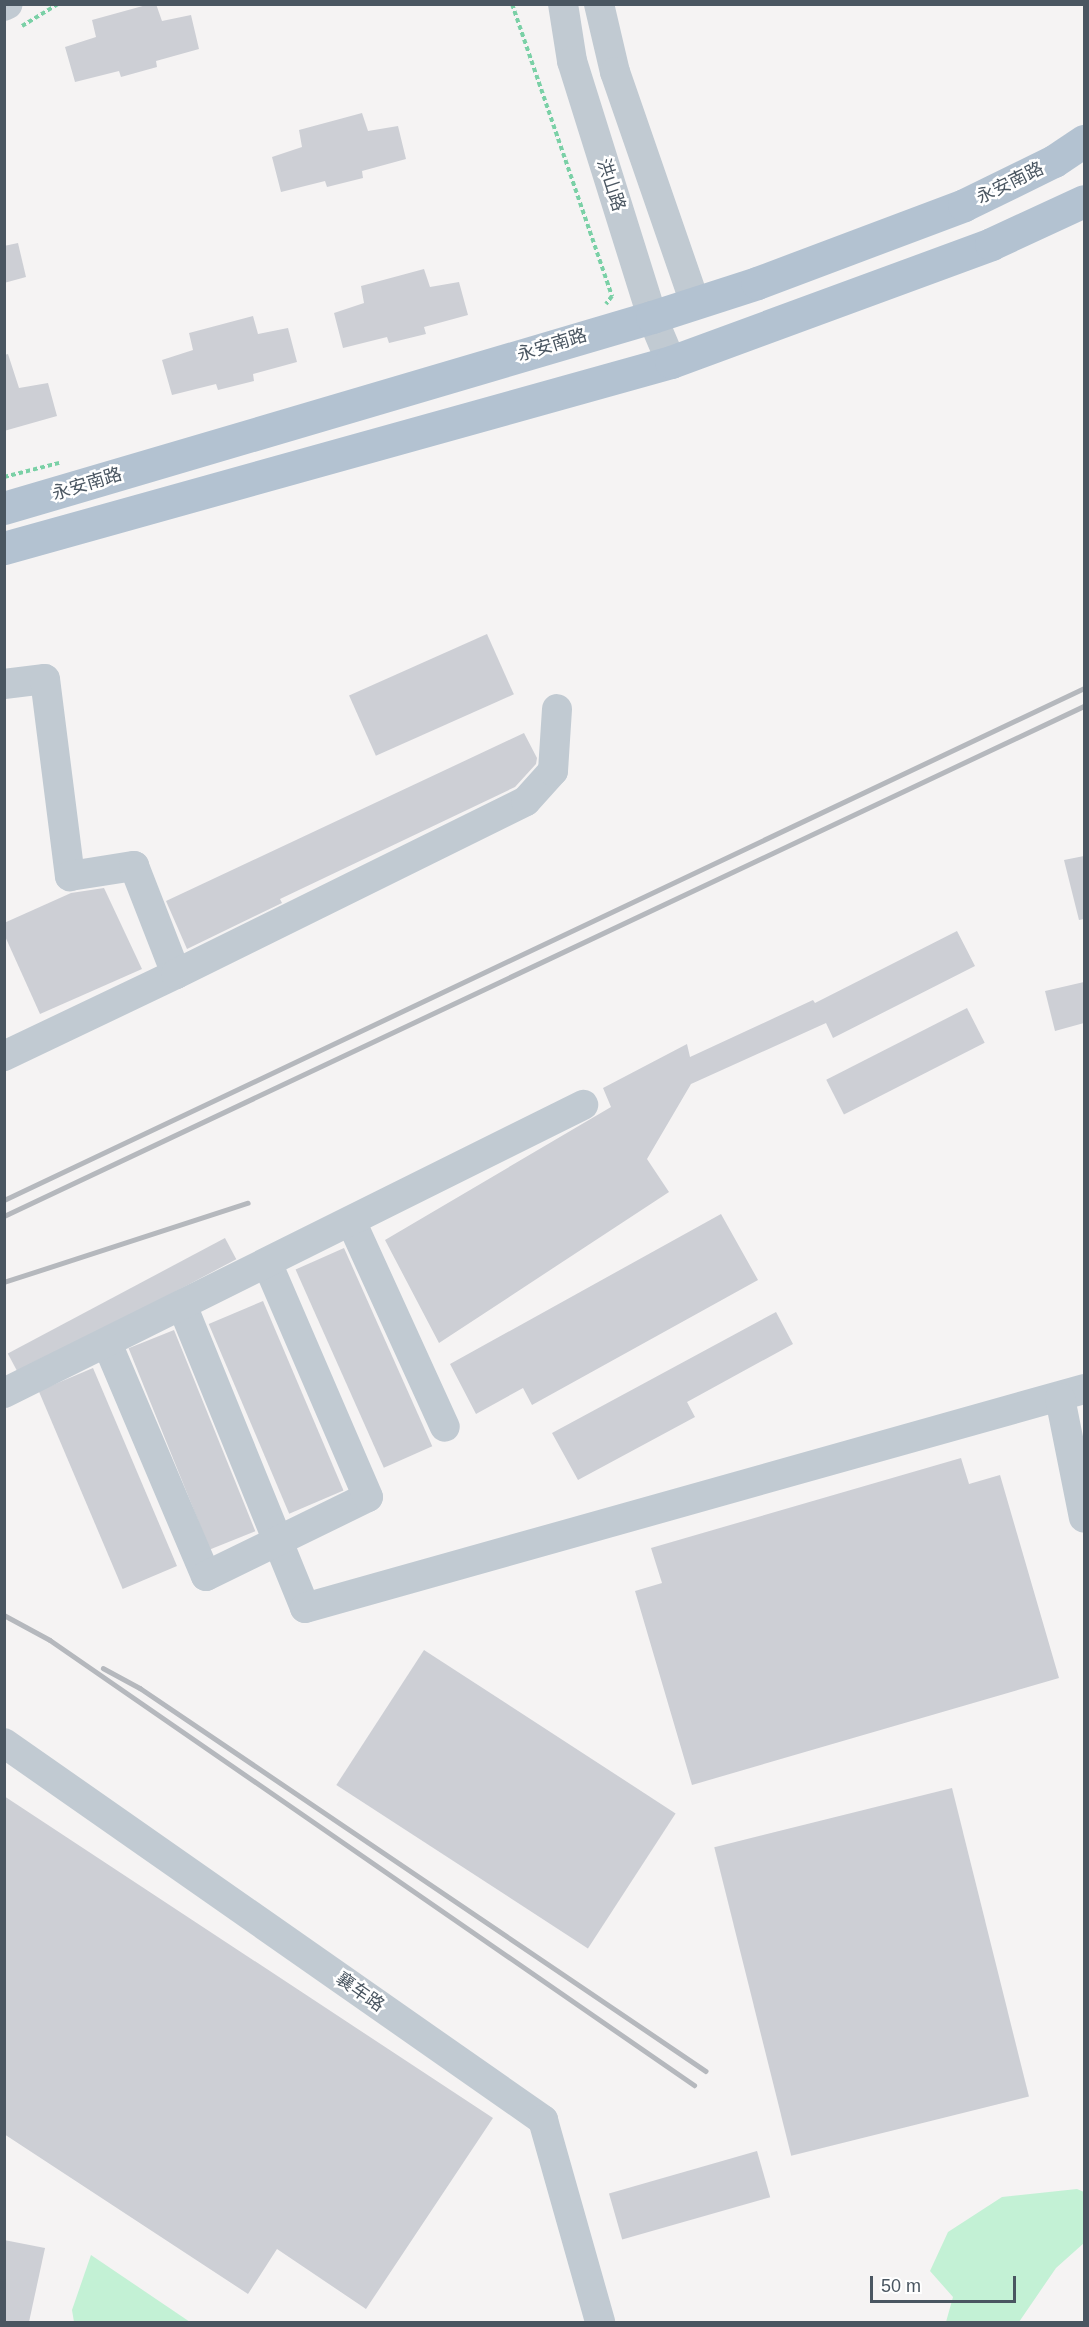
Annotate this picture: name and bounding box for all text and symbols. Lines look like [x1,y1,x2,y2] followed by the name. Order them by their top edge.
[592,156,630,214] street label: 洪山路
[973,158,1047,208] street label: 永安南路
[514,324,590,366] street label: 永安南路
[49,463,125,505] street label: 永安南路
[332,1968,388,2016] street label: 襄车路
[873,2264,1018,2302] scale bar
[881,2276,921,2296] text: 50 m

